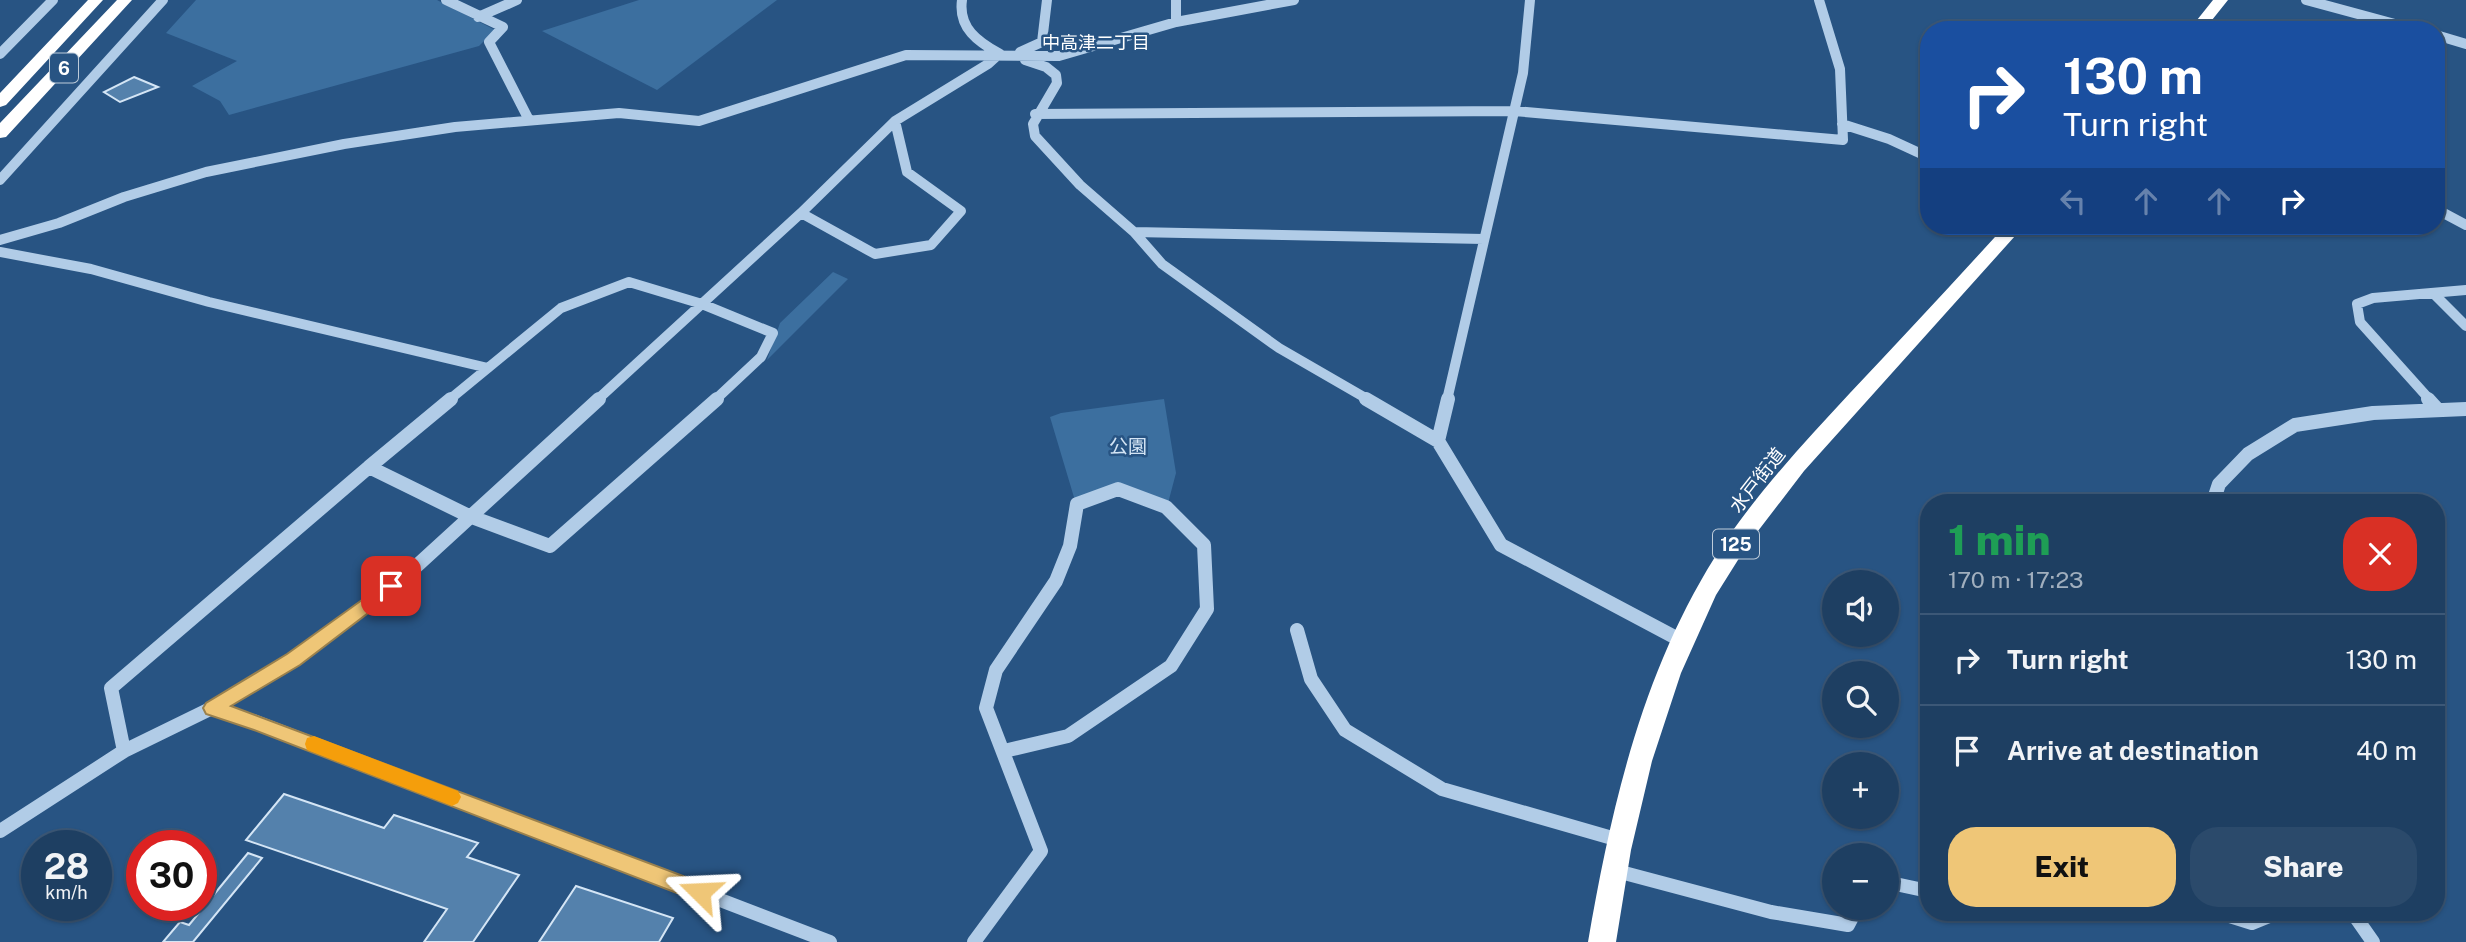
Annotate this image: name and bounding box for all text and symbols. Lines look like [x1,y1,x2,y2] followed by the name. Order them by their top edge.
[1042,32,1150,53] district label: 中高津二丁目
[2063,47,2203,105] text: 130 m
[1948,49,2039,140] icon: right
[50,54,78,82] road number: 6
[2063,106,2208,143] text: Turn right
[2054,182,2092,220] icon: left
[2127,182,2165,220] icon: ahead
[2200,182,2238,220] icon: ahead
[2273,182,2311,220] icon: right
[1109,435,1147,457] park label: 公園
[1725,443,1789,517] street label: 水戸街道
[1948,515,2051,564] text: 1 min
[2343,517,2417,591] button: close
[1713,530,1759,558] road number: 125
[361,556,421,616] pin
[1948,566,2084,593] text: 170 m · 17:23
[372,567,410,605] icon: arrive
[1822,570,1899,920] map controls
[1822,570,1899,647] button: sound
[1948,641,1986,679] icon: right
[2007,644,2129,675] text: Turn right
[2345,644,2417,675] text: 130 m
[1822,661,1899,738] button: search
[1948,732,1986,770] icon: arrive
[2007,735,2259,766] text: Arrive at destination
[2356,735,2417,766] text: 40 m
[1822,752,1899,829] button: +
[1948,827,2176,907] button: Exit
[2190,827,2417,907] button: Share
[126,830,217,921] speed limit sign: 30
[1822,843,1899,920] button: −
[44,846,89,887] text: 28
[663,855,737,929] position arrow
[45,882,88,903] text: km/h

